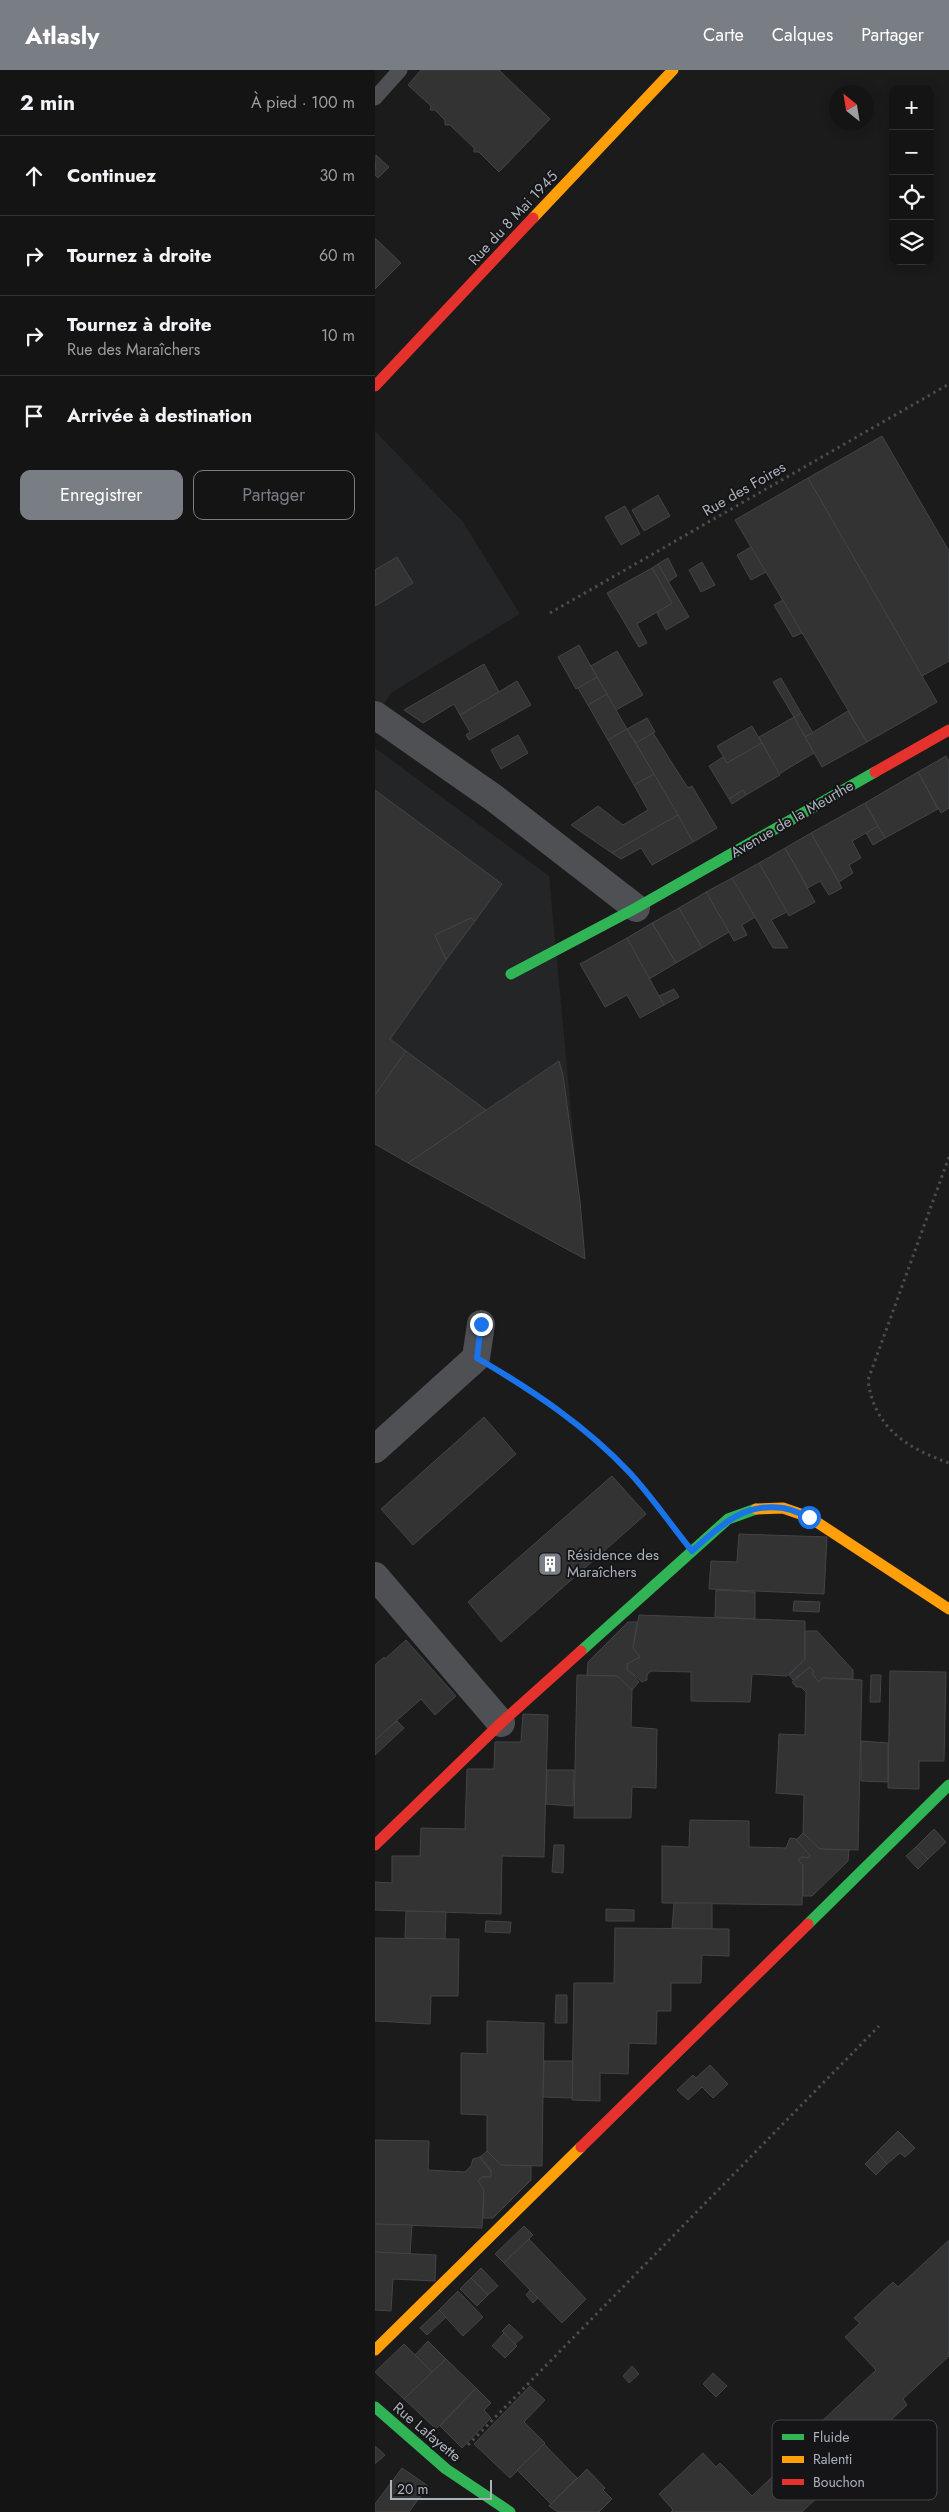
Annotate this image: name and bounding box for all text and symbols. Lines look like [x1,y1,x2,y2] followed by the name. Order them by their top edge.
[25,18,100,53] text: Atlasly
[703,22,744,48] text: Carte
[772,22,833,48] text: Calques
[861,22,924,48] text: Partager
[829,85,874,130] north arrow
[889,85,934,265] map controls
[889,85,934,130] button: +
[20,88,75,118] text: 2 min
[251,91,355,114] text: À pied · 100 m
[889,130,934,175] button: −
[20,162,48,190] icon: ahead
[67,162,156,189] text: Continuez
[319,164,355,187] text: 30 m
[463,166,563,270] street label: Rue du 8 Mai 1945
[889,175,934,220] button: locate
[889,220,934,265] button: layers
[20,242,48,270] icon: right
[67,242,212,269] text: Tournez à droite
[319,244,355,267] text: 60 m
[67,311,212,338] text: Tournez à droite
[20,322,48,350] icon: right
[321,324,355,347] text: 10 m
[67,338,200,361] text: Rue des Maraîchers
[20,402,48,430] icon: arrive
[67,402,252,429] text: Arrivée à destination
[698,456,790,522] street label: Rue des Foires
[20,470,183,520] button: Enregistrer
[193,470,355,520] button: Partager
[726,775,858,863] street label: Avenue de la Meurthe
[470,1313,493,1336] route end
[798,1506,821,1529] route start
[567,1544,659,1583] place label: Résidence des Maraîchers
[537,1551,563,1577] building icon: Résidence des Maraîchers
[388,2397,466,2467] street label: Rue Lafayette
[772,2420,937,2500] legend
[813,2427,849,2447] text: Fluide
[813,2449,852,2469] text: Ralenti
[813,2472,865,2492] text: Bouchon
[390,2477,493,2500] scale bar
[397,2479,429,2499] text: 20 m

